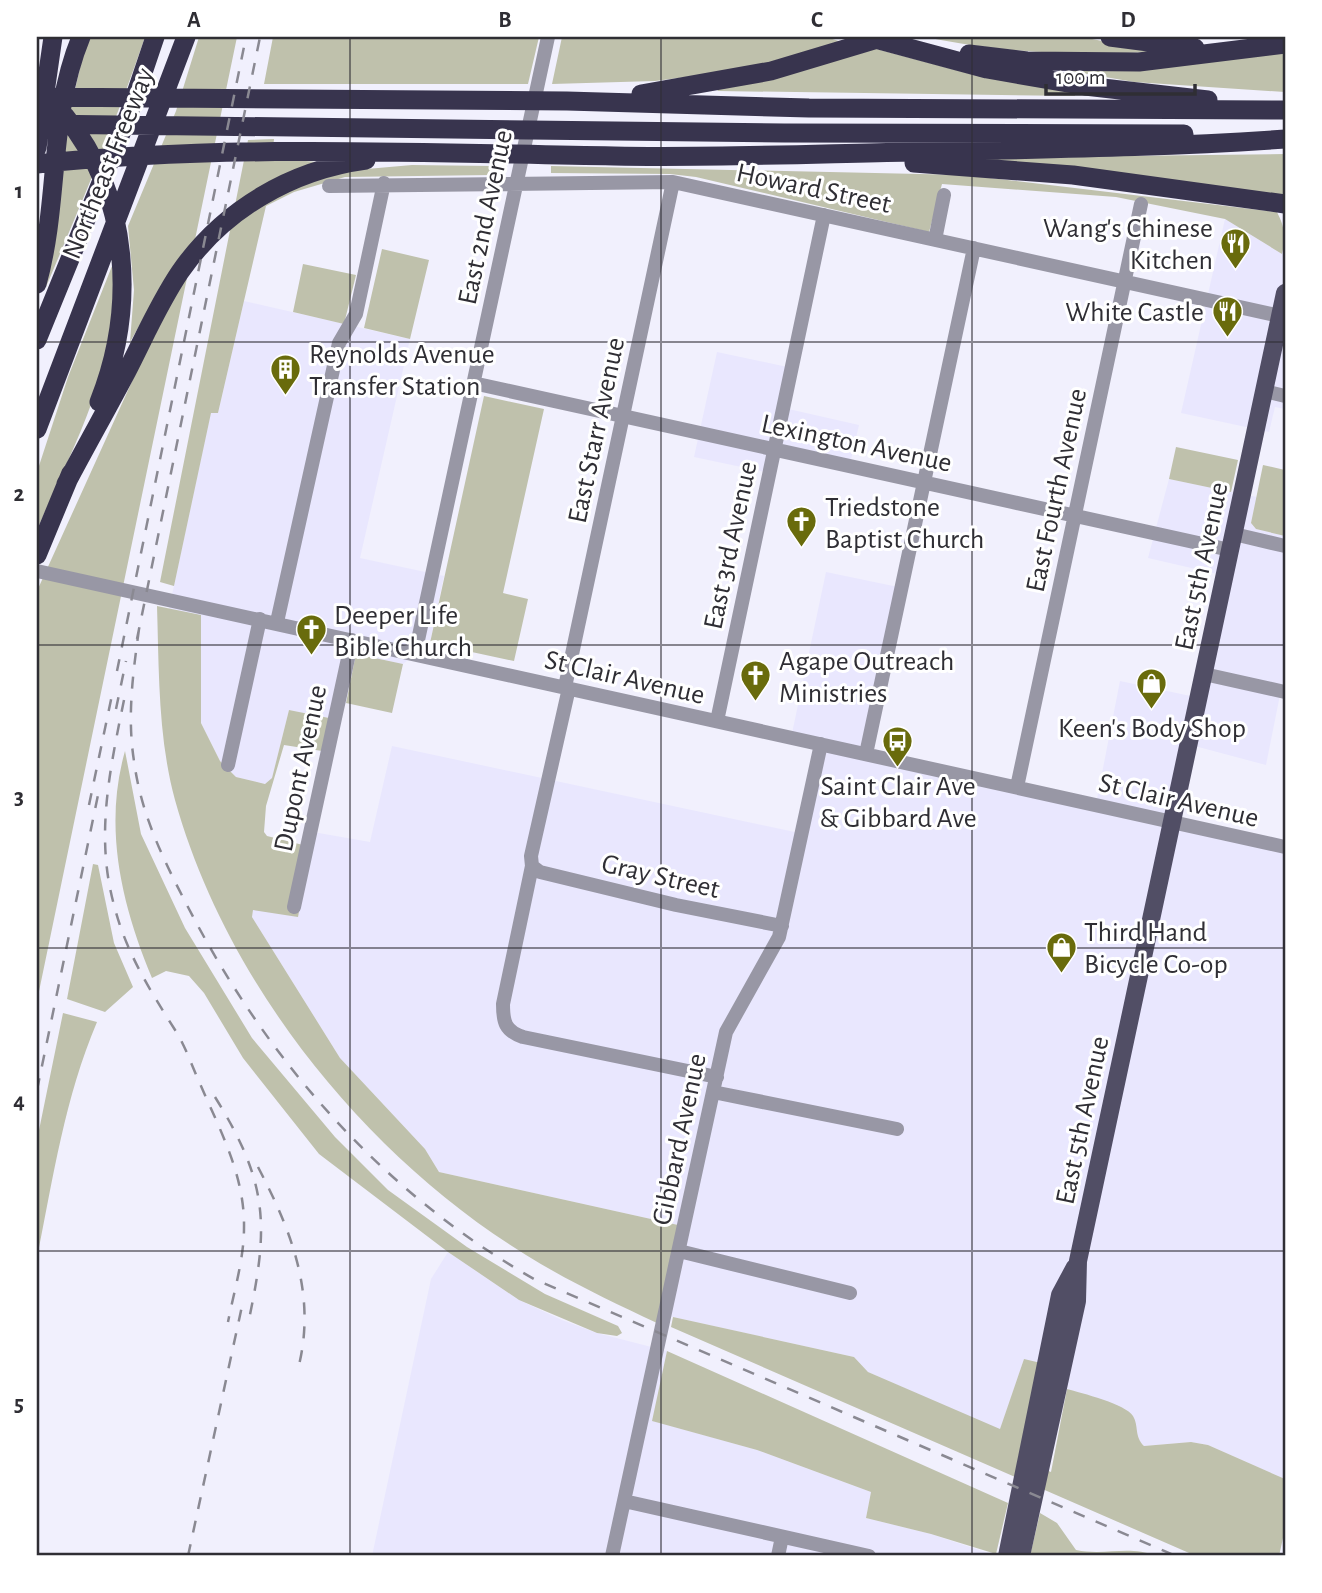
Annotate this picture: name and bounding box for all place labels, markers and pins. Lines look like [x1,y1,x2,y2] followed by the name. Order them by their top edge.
[1043,215,1213,275] place label: Wang's Chinese Kitchen
[1219,226,1253,270] restaurant icon: Wang's Chinese Kitchen
[1210,294,1244,338] restaurant icon: White Castle
[1065,299,1204,327] place label: White Castle
[309,341,495,401] place label: Reynolds Avenue Transfer Station
[269,352,303,396] building icon: Reynolds Avenue Transfer Station
[825,494,984,554] place label: Triedstone Baptist Church
[785,505,819,549] church icon: Triedstone Baptist Church
[334,602,472,662] place label: Deeper Life Bible Church
[294,613,328,657] church icon: Deeper Life Bible Church
[779,648,954,708] place label: Agape Outreach Ministries
[739,659,773,703] church icon: Agape Outreach Ministries
[1135,666,1169,710] shop icon: Keen's Body Shop
[1058,715,1246,743] place label: Keen's Body Shop
[881,724,915,768] bus stop icon: Saint Clair Ave & Gibbard Ave
[819,773,977,833] place label: Saint Clair Ave & Gibbard Ave
[1084,919,1228,979] place label: Third Hand Bicycle Co-op
[1044,930,1078,974] shop icon: Third Hand Bicycle Co-op

